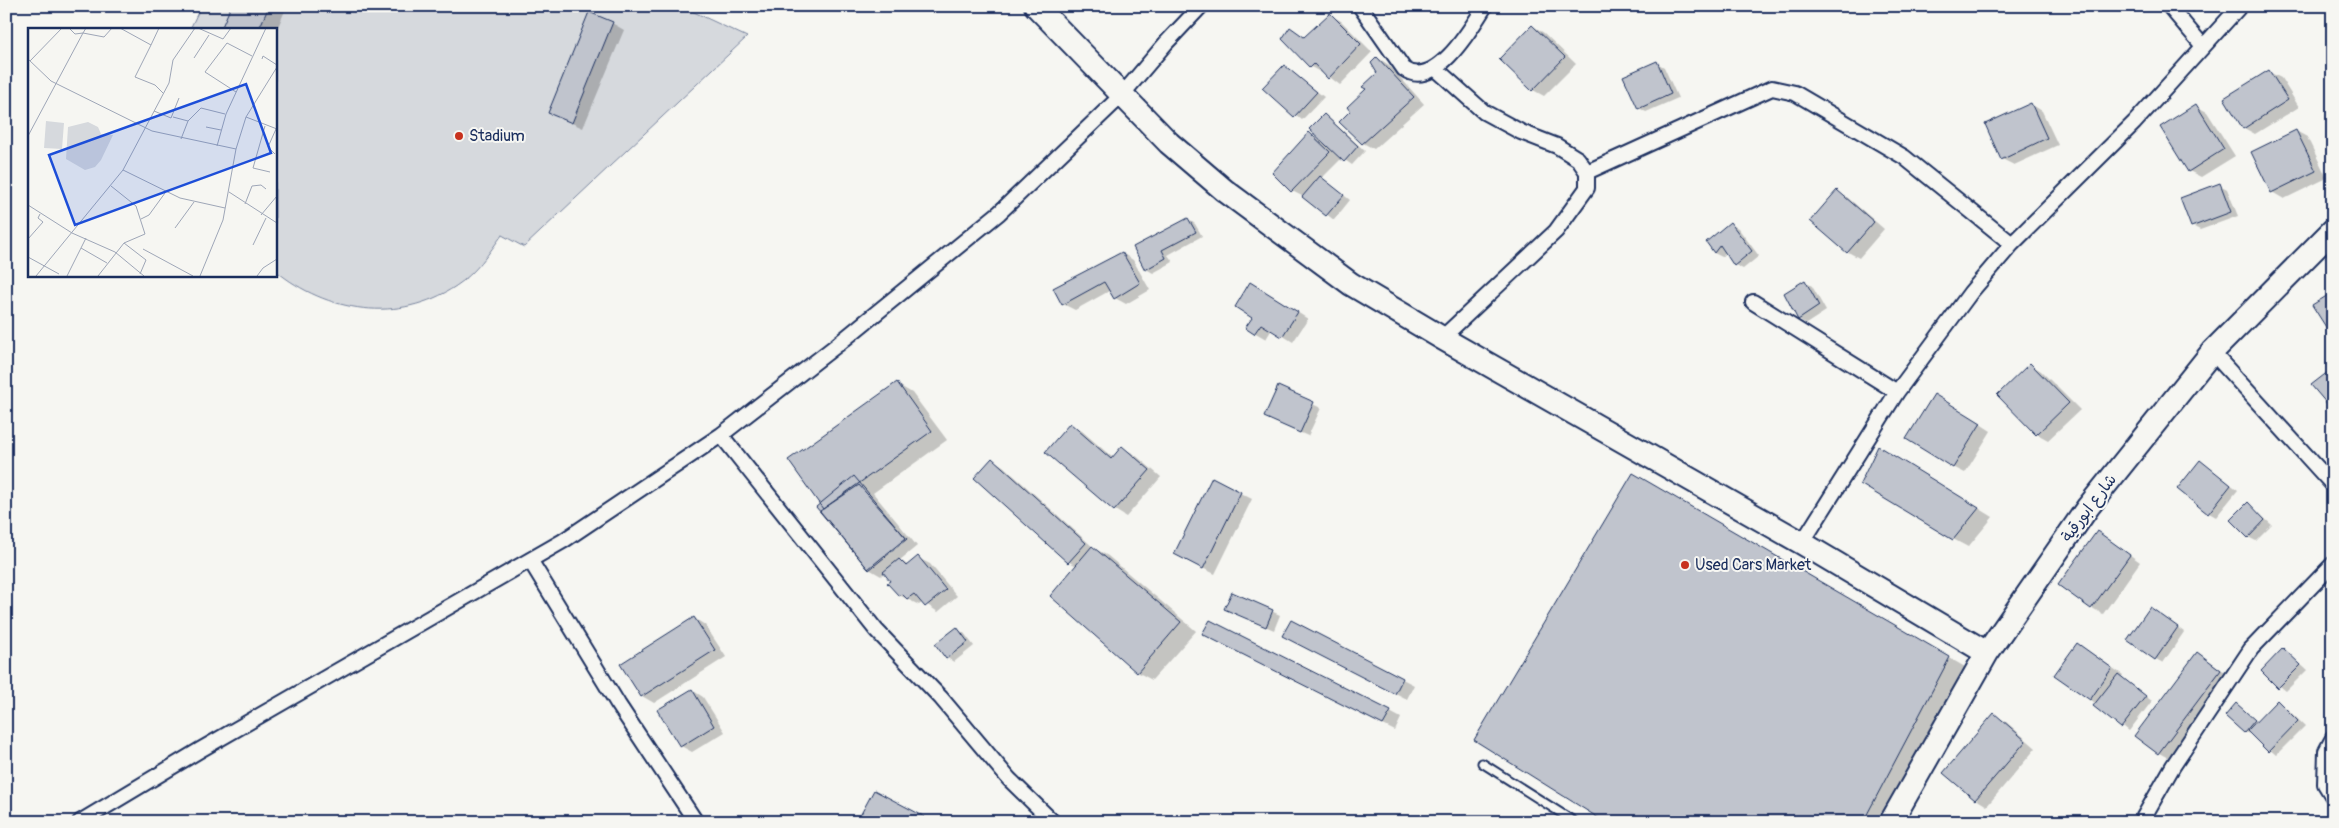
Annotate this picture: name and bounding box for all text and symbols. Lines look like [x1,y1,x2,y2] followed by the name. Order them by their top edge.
[28,28,276,276] inset map
[469,126,525,146] place label: Stadium
[453,130,465,142] marker: Stadium
[2057,470,2122,547] street label: شارع ابورقية
[1695,555,1812,575] place label: Used Cars Market
[1679,559,1691,571] marker: Used Cars Market

